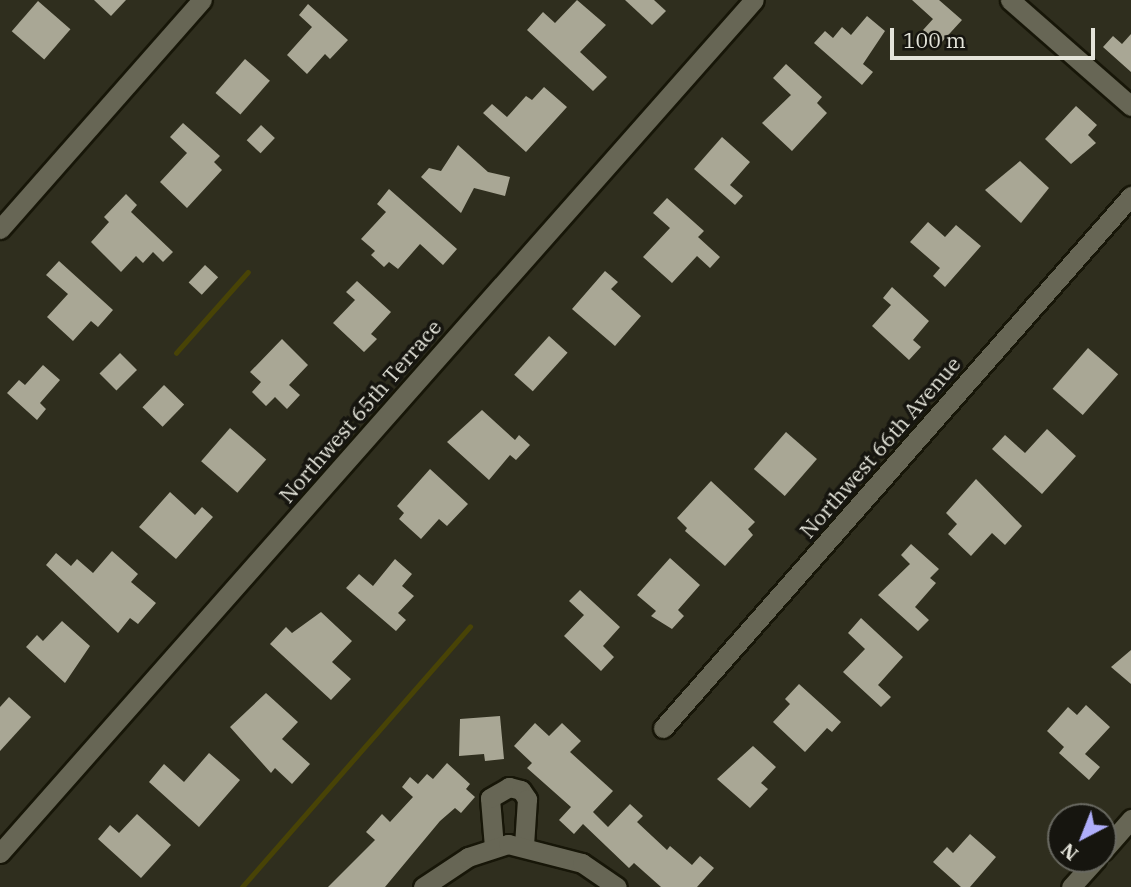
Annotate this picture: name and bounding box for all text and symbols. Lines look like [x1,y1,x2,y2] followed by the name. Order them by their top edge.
[893,14,1098,58] scale bar
[903,26,966,54] text: 100 m
[274,314,446,508] street label: Northwest 65th Terrace
[794,351,966,543] street label: Northwest 66th Avenue
[1047,803,1117,873] north arrow
[1056,838,1083,866] text: N

